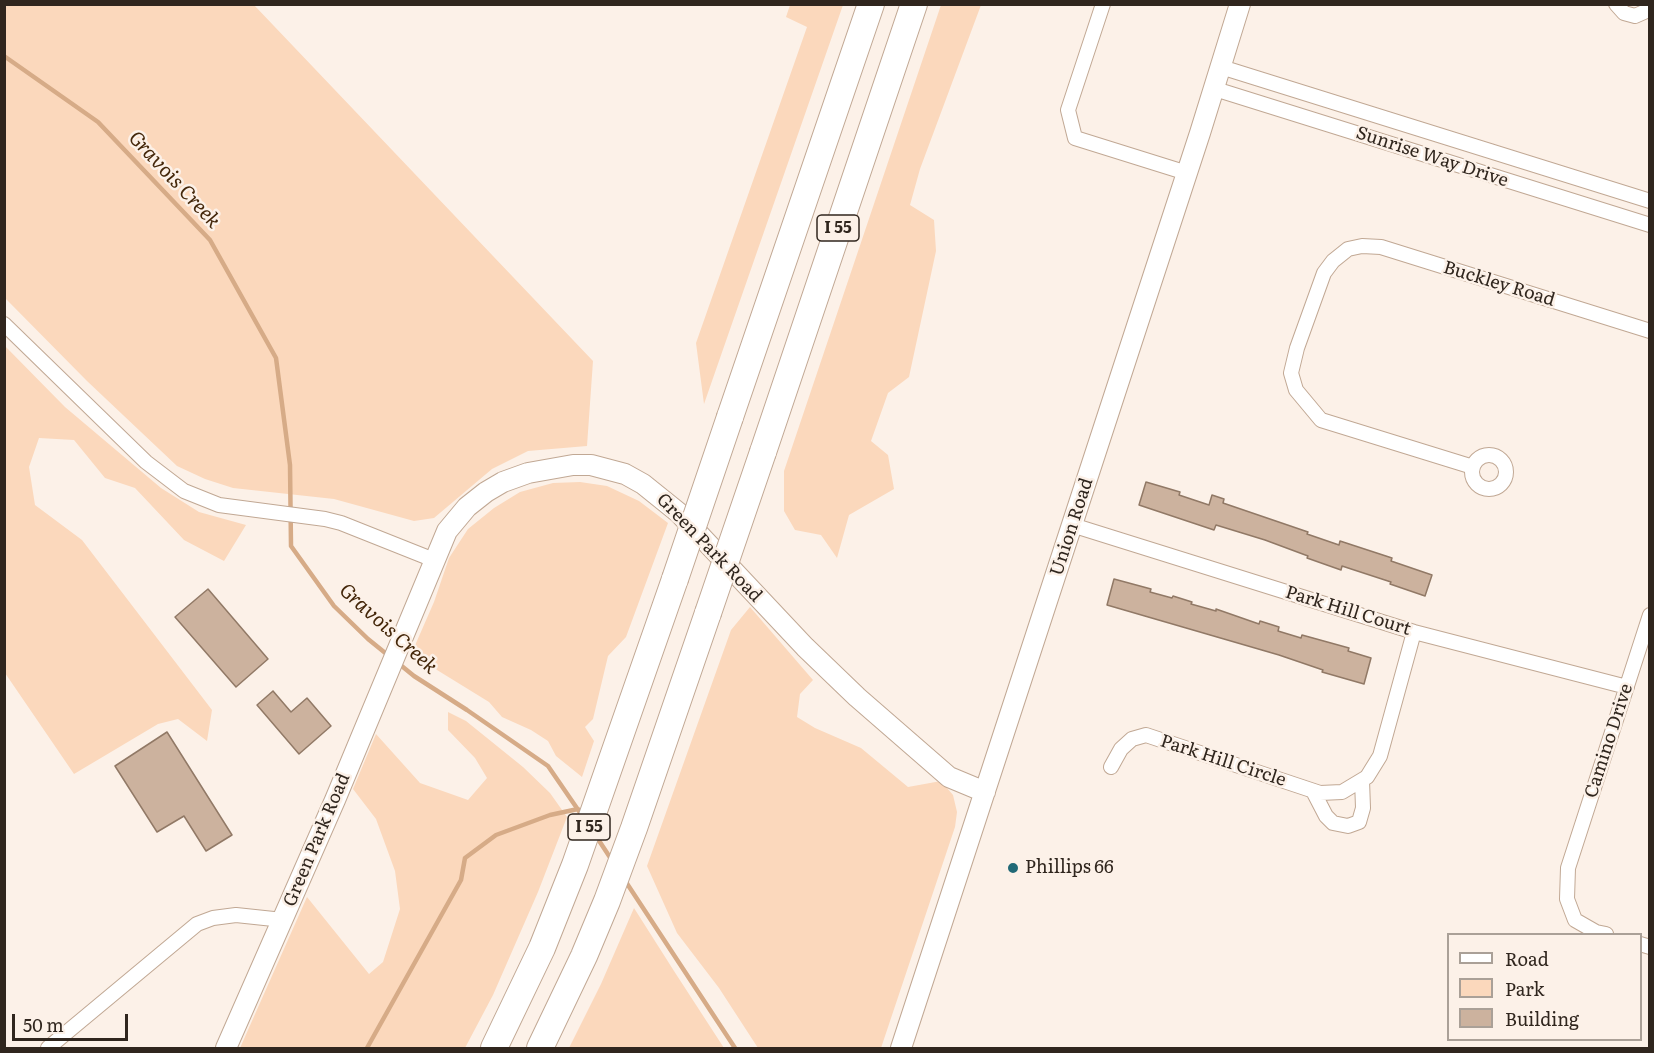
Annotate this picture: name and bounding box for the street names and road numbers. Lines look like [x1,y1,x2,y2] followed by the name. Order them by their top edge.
[1353,122,1511,192] street label: Sunrise Way Drive
[817,215,859,241] road number: I 55
[1441,257,1557,311] street label: Buckley Road
[1046,475,1098,579] street label: Union Road
[652,489,766,607] street label: Green Park Road
[1283,582,1413,640] street label: Park Hill Court
[1580,681,1638,801] street label: Camino Drive
[1157,731,1289,791] street label: Park Hill Circle
[279,770,355,910] street label: Green Park Road
[568,814,610,840] road number: I 55

